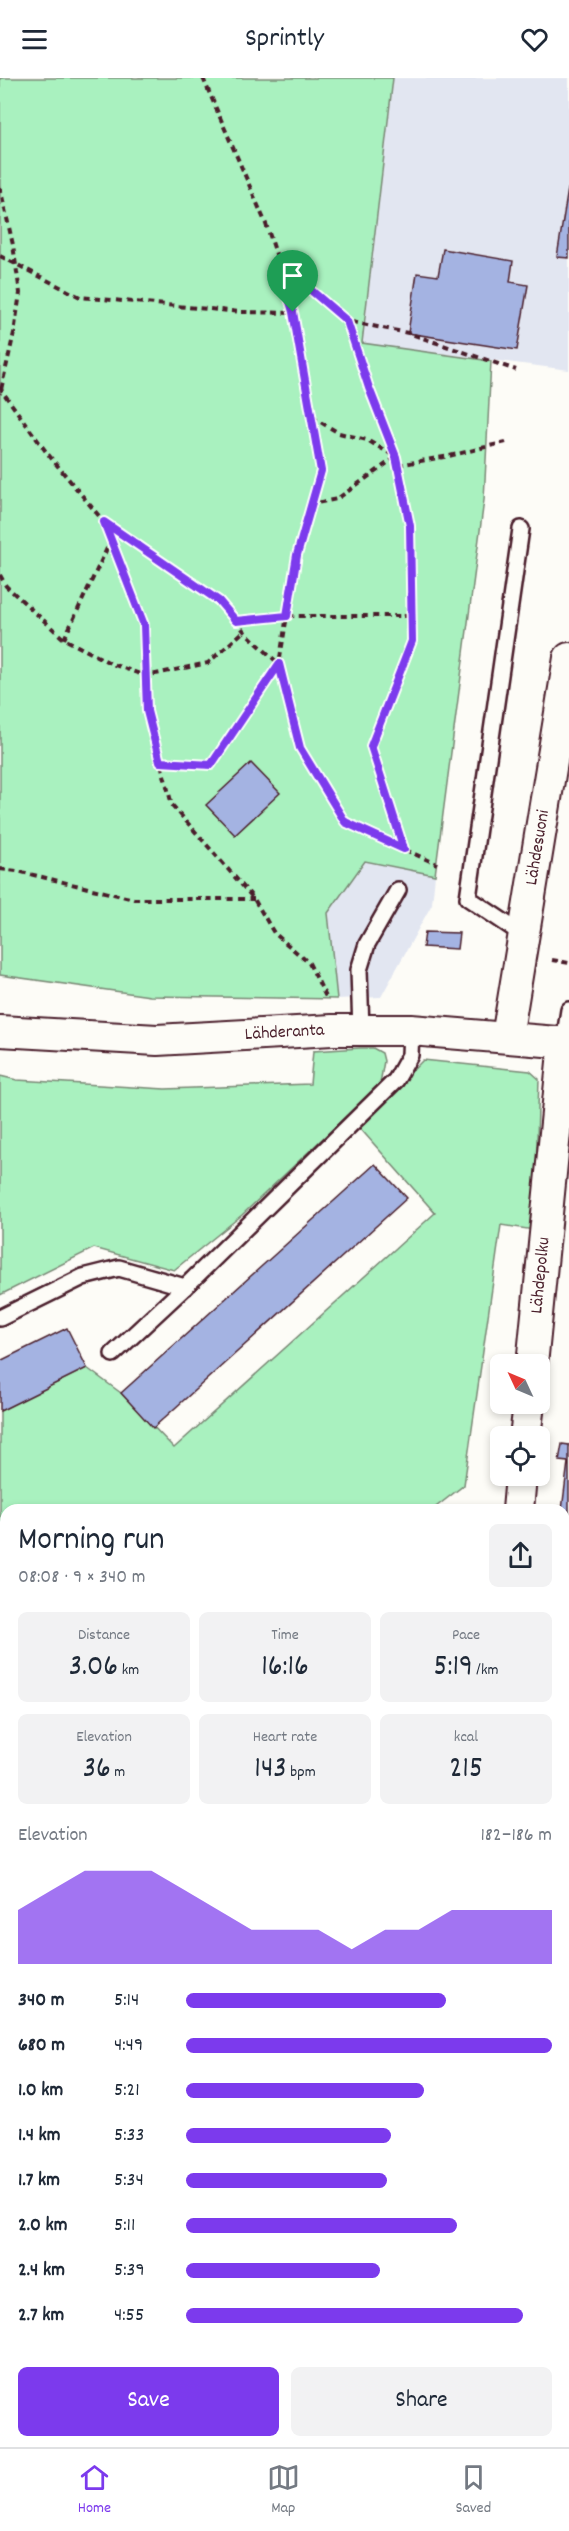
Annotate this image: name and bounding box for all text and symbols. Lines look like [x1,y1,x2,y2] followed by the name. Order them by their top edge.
[245,20,324,59] text: Sprintly
[18,23,51,56] icon: menu
[518,23,551,56] icon: heart
[267,250,318,312] pin
[276,259,309,292] icon: arrive
[520,808,556,887] street label: Lähdesuoni
[244,1018,326,1047] street label: Lähderanta
[525,1236,557,1315] street label: Lähdepolku
[490,1354,550,1414] north arrow
[490,1354,550,1486] map controls
[490,1426,550,1486] button: locate
[18,1518,165,1565] text: Morning run
[489,1524,552,1587] button: share
[18,1564,145,1592] text: 08:08 · 9 × 340 m
[78,1624,130,1647] text: Distance
[271,1624,299,1647] text: Time
[452,1624,480,1647] text: Pace
[69,1647,118,1690] text: 3.06
[261,1647,309,1690] text: 16:16
[434,1647,473,1690] text: 5:19
[118,1659,139,1682] text: km
[473,1659,498,1682] text: /km
[76,1726,132,1749] text: Elevation
[253,1726,317,1749] text: Heart rate
[454,1726,478,1749] text: kcal
[83,1749,111,1792] text: 36
[254,1749,287,1792] text: 143
[449,1749,483,1792] text: 215
[111,1761,125,1784] text: m
[287,1761,316,1784] text: bpm
[18,1822,88,1850] text: Elevation
[480,1822,552,1850] text: 182–186 m
[18,1987,64,2015] text: 340 m
[114,1987,139,2015] text: 5:14
[18,2032,65,2060] text: 680 m
[114,2032,143,2060] text: 4:49
[18,2077,63,2105] text: 1.0 km
[114,2077,140,2105] text: 5:21
[18,2122,61,2150] text: 1.4 km
[114,2122,144,2150] text: 5:33
[18,2167,60,2195] text: 1.7 km
[114,2167,144,2195] text: 5:34
[18,2212,67,2240] text: 2.0 km
[114,2212,135,2240] text: 5:11
[18,2257,65,2285] text: 2.4 km
[114,2257,145,2285] text: 5:39
[18,2302,64,2330] text: 2.7 km
[114,2302,144,2330] text: 4:55
[18,2367,279,2436] button: Save
[291,2367,552,2436] button: Share
[78,2461,111,2520] tab: Home
[267,2461,300,2520] tab: Map
[455,2461,491,2520] tab: Saved

